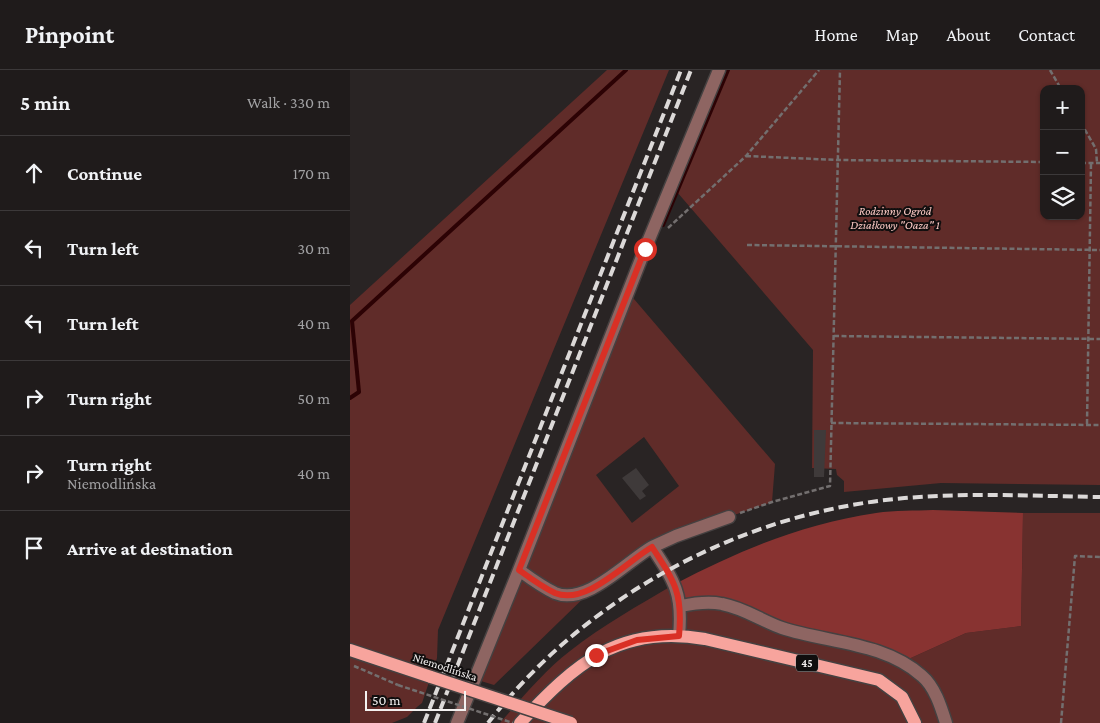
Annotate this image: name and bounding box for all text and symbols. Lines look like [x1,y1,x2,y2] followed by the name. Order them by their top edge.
[25,21,114,48] text: Pinpoint
[815,25,858,45] text: Home
[886,25,918,45] text: Map
[946,25,990,45] text: About
[1018,25,1075,45] text: Contact
[1040,85,1085,220] map controls
[1040,85,1085,130] button: +
[20,91,70,115] text: 5 min
[247,94,330,111] text: Walk · 330 m
[1040,130,1085,175] button: −
[20,159,48,187] icon: ahead
[67,163,142,184] text: Continue
[293,165,330,182] text: 170 m
[1040,175,1085,220] button: layers
[850,204,940,232] park label: Rodzinny Ogród Działkowy "Oaza" 1
[20,234,48,262] icon: left
[67,238,139,259] text: Turn left
[634,238,657,261] route start
[298,240,330,257] text: 30 m
[20,309,48,337] icon: left
[67,313,139,334] text: Turn left
[297,315,330,332] text: 40 m
[20,384,48,412] icon: right
[67,388,152,409] text: Turn right
[298,390,330,407] text: 50 m
[67,454,152,475] text: Turn right
[20,459,48,487] icon: right
[297,465,330,482] text: 40 m
[67,475,156,492] text: Niemodlińska
[20,534,48,562] icon: arrive
[67,538,233,559] text: Arrive at destination
[585,644,608,667] route end
[411,650,479,684] street label: Niemodlińska
[796,654,818,672] road number: 45
[365,688,466,711] scale bar
[372,692,400,708] text: 50 m

